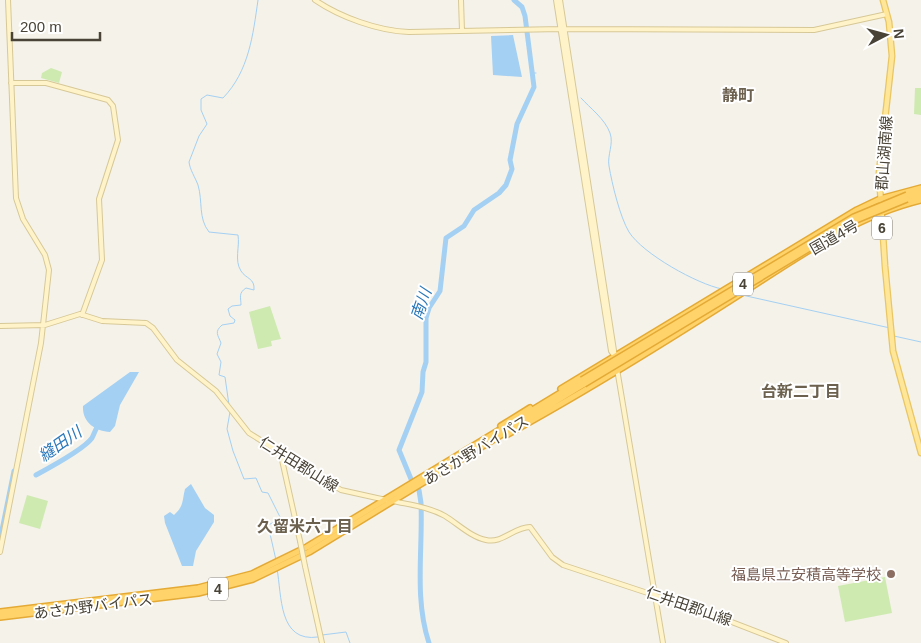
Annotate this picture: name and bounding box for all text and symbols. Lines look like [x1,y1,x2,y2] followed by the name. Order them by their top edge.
[12,10,100,42] scale bar
[861,10,911,60] north arrow
[20,18,62,35] text: 200 m
[890,28,907,40] text: N
[722,87,754,104] district label: 静町
[873,115,895,191] street label: 郡山湖南線
[807,216,861,258] street label: 国道4号
[872,217,892,240] road number: 6
[733,272,753,296] road number: 4
[408,284,435,322] water label: 南川
[761,383,841,400] district label: 台新二丁目
[420,412,532,488] street label: あさか野バイパス
[35,422,86,465] water label: 縫田川
[256,433,342,495] street label: 仁井田郡山線
[257,518,353,535] district label: 久留米六丁目
[731,566,881,583] place label: 福島県立安積高等学校
[885,568,897,580] marker: 福島県立安積高等学校
[208,578,228,600] road number: 4
[644,583,734,629] street label: 仁井田郡山線
[33,590,153,622] street label: あさか野バイパス

